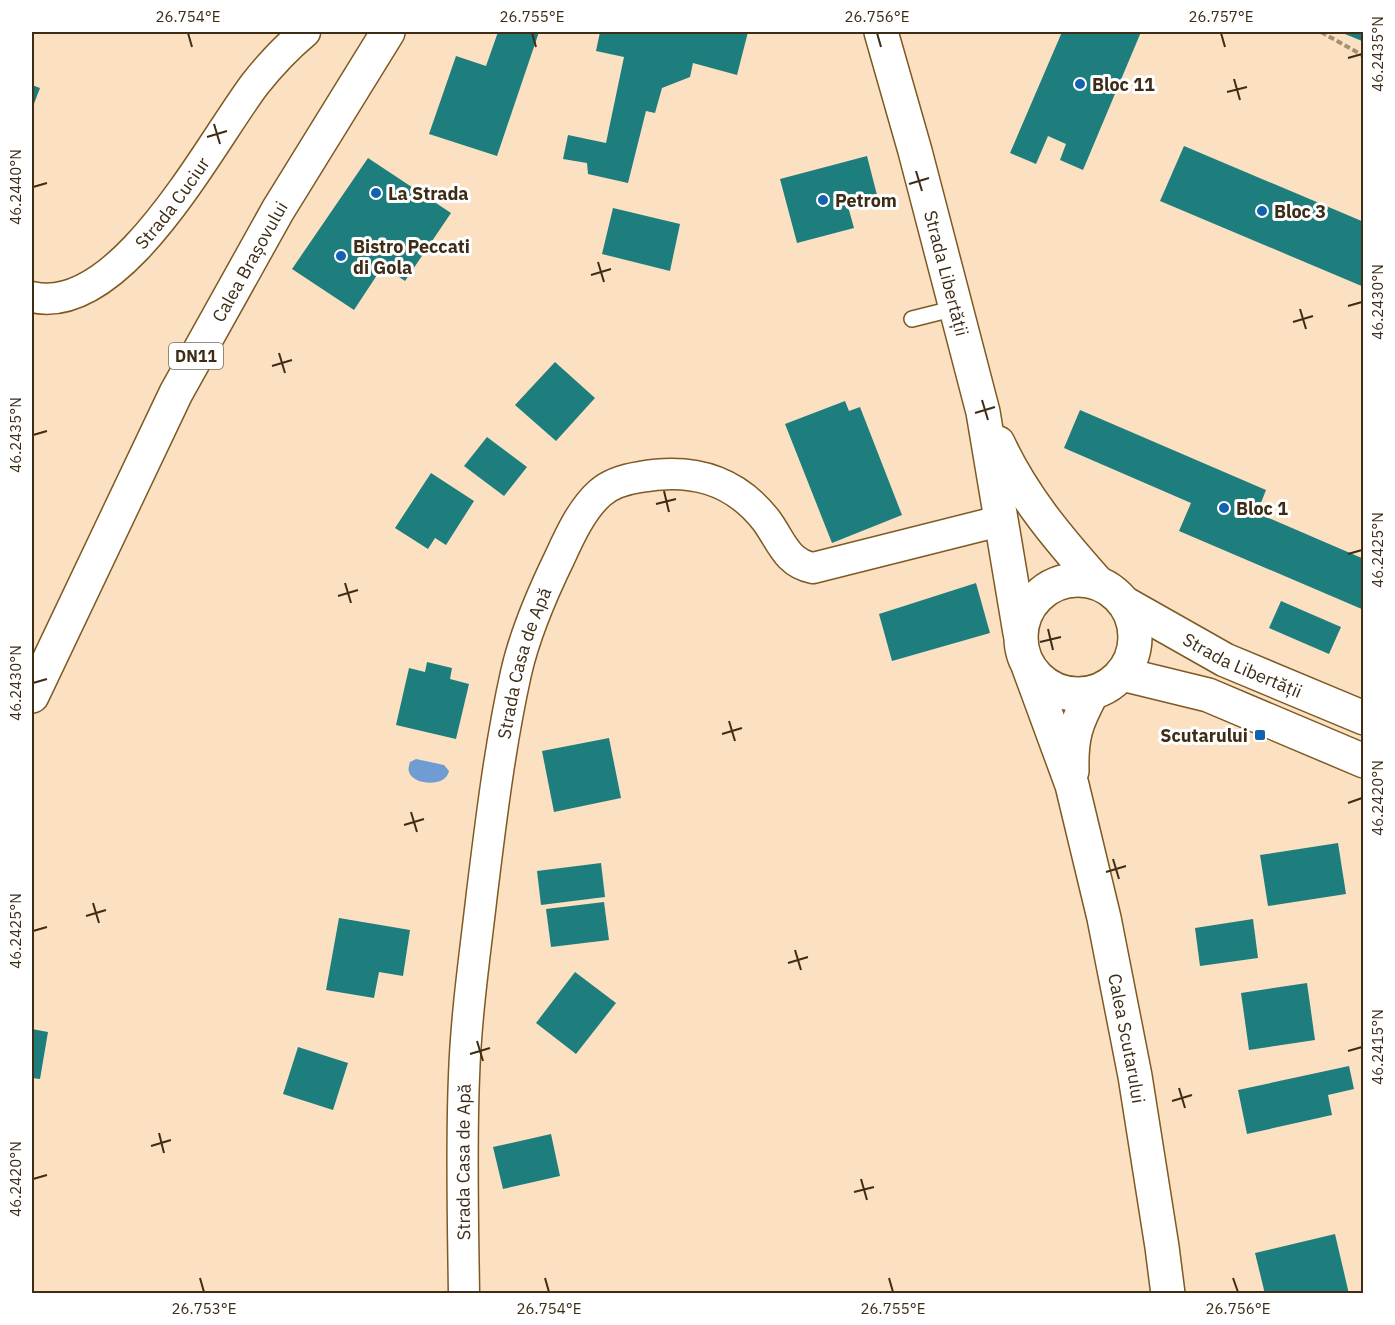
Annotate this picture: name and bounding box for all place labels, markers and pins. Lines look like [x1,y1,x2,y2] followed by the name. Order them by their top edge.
[1092,73,1155,96] place label: Bloc 11
[1073,77,1087,91] marker: Bloc 11
[388,182,469,205] place label: La Strada
[369,186,383,200] marker: La Strada
[835,189,897,212] place label: Petrom
[816,193,830,207] marker: Petrom
[1274,200,1326,223] place label: Bloc 3
[1255,204,1269,218] marker: Bloc 3
[353,235,470,279] place label: Bistro Peccati di Gola
[334,249,348,263] marker: Bistro Peccati di Gola
[1236,497,1288,520] place label: Bloc 1
[1217,501,1231,515] marker: Bloc 1
[1160,724,1248,747] place label: Scutarului
[1253,728,1267,742] marker: Scutarului

